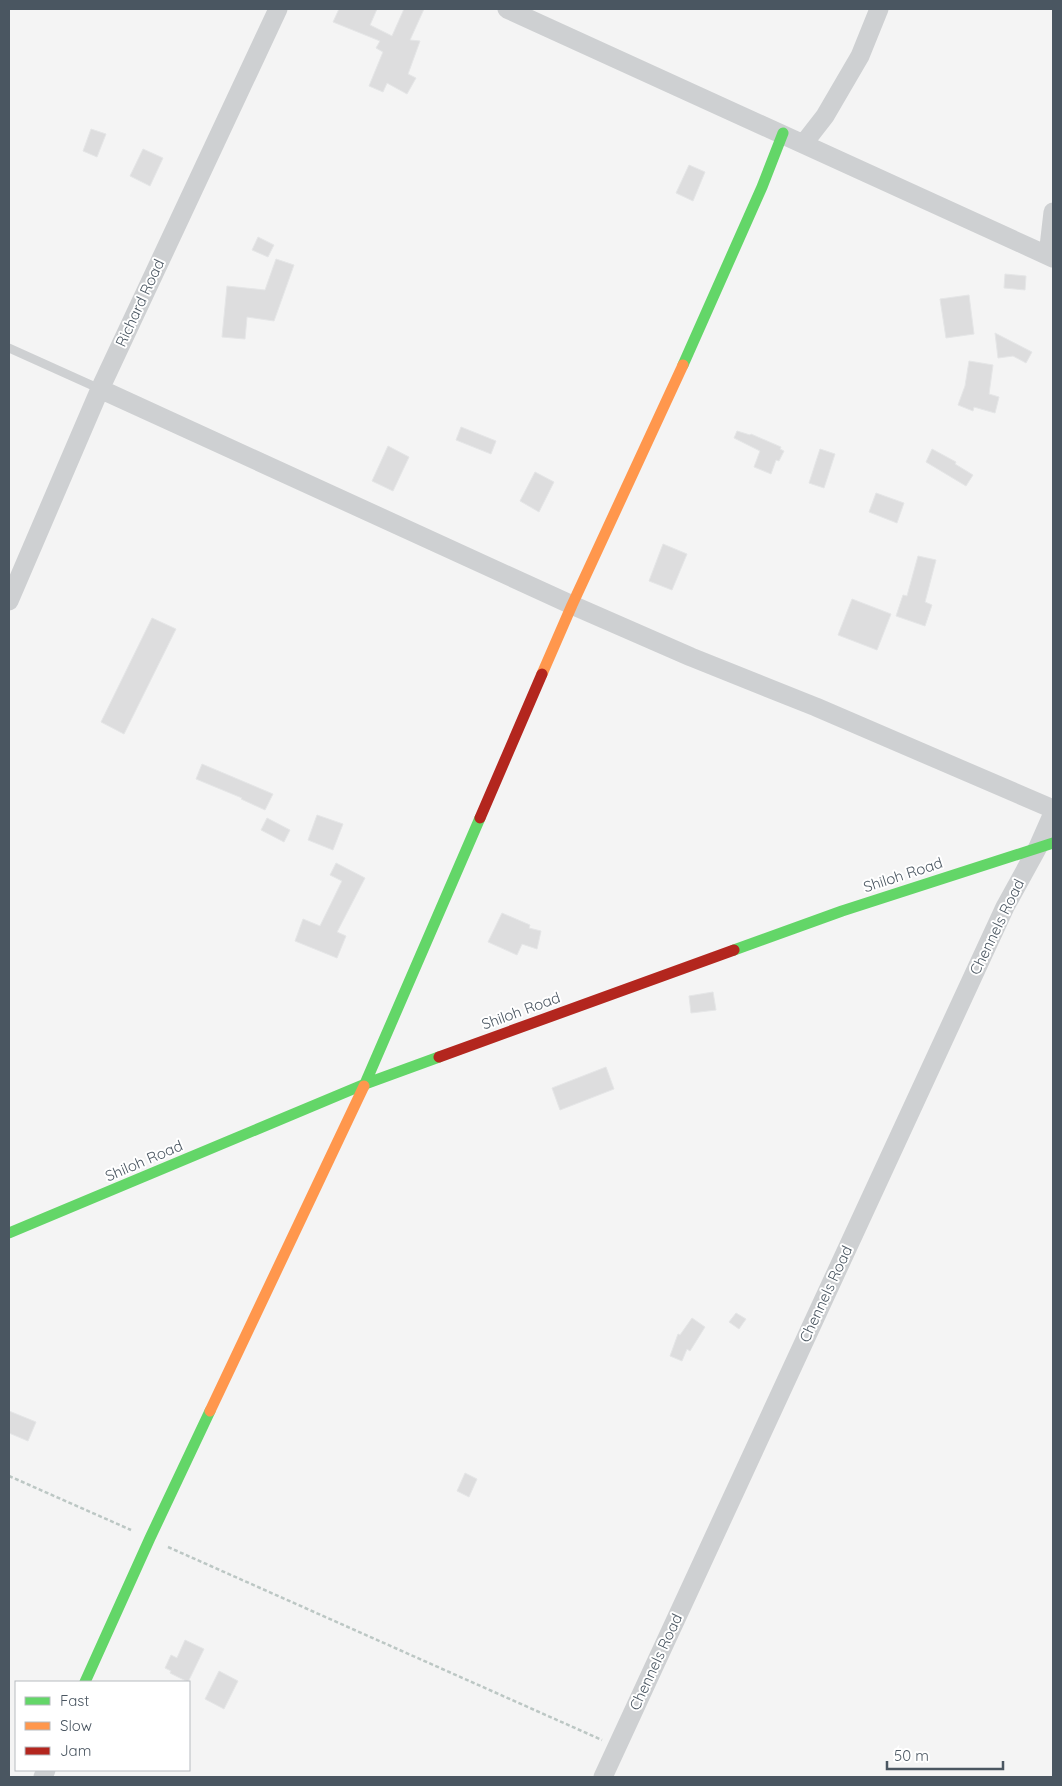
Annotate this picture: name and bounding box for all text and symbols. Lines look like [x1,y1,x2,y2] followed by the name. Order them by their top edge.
[111,256,168,350] street label: Richard Road
[861,853,945,896] street label: Shiloh Road
[965,876,1028,978] street label: Chennels Road
[479,988,563,1034] street label: Shiloh Road
[102,1136,185,1185] street label: Shiloh Road
[795,1242,856,1345] street label: Chennels Road
[625,1610,686,1713] street label: Chennels Road
[15,1681,190,1771] legend
[60,1691,89,1710] text: Fast
[60,1716,92,1735] text: Slow
[887,1738,1003,1770] scale bar
[60,1741,91,1760] text: Jam
[894,1746,929,1765] text: 50 m

